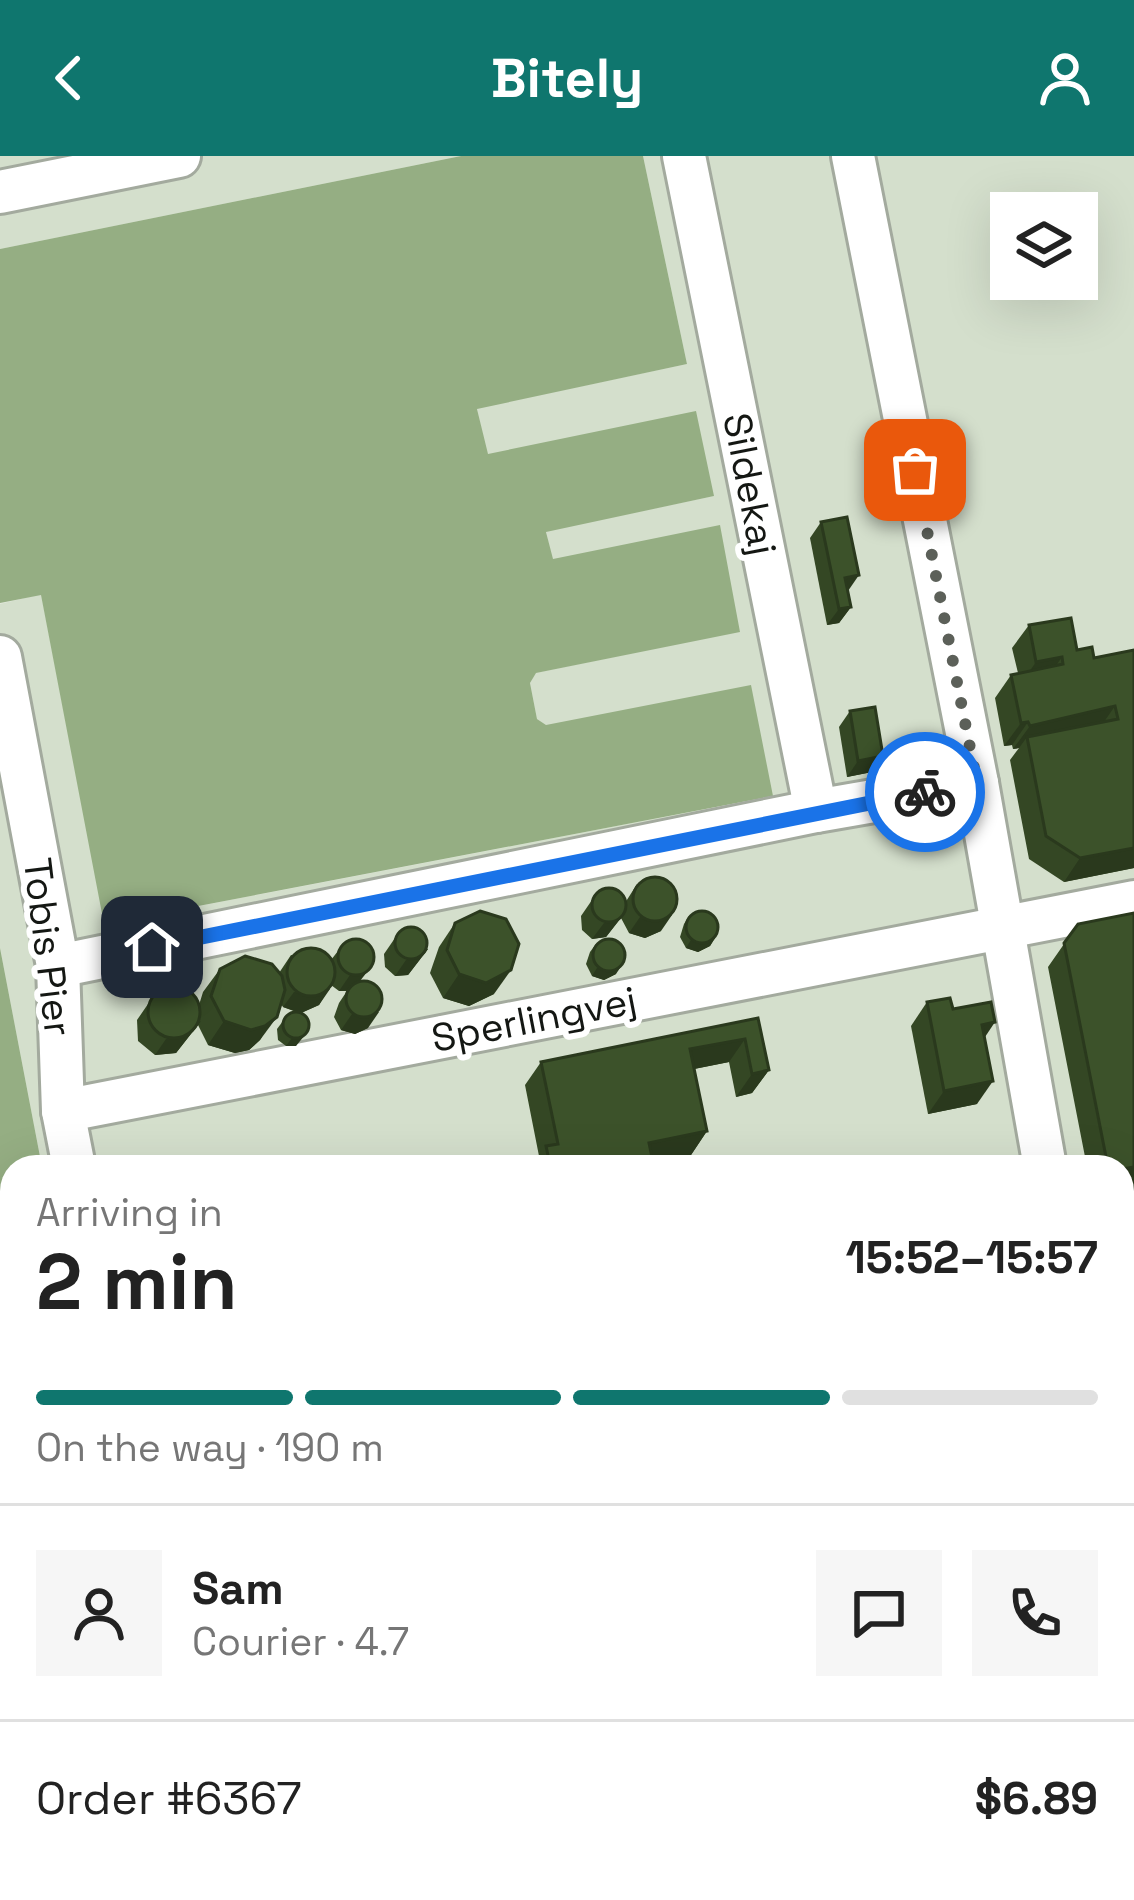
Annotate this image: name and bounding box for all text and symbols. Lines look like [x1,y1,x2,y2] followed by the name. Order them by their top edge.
[491,44,643,113] text: Bitely
[36,45,102,111] icon: back
[1032,45,1098,111] icon: person
[990,192,1098,300] map controls
[990,192,1098,300] button: layers
[712,409,788,559] street label: Sildekaj
[864,419,966,521] pin
[882,437,948,503] icon: bag
[865,732,985,852] courier
[892,759,958,825] icon: bike
[13,855,83,1039] street label: Tobis Pier
[101,896,203,998] pin
[119,914,185,980] icon: home
[427,975,641,1063] street label: Sperlingvej
[36,1188,223,1237] text: Arriving in
[845,1229,1098,1286] text: 15:52–15:57
[36,1232,238,1332] text: 2 min
[36,1423,384,1472] text: On the way · 190 m
[36,1550,162,1676] button: person
[816,1550,942,1676] button: chat
[972,1550,1098,1676] button: phone
[192,1560,284,1617] text: Sam
[192,1617,409,1666] text: Courier · 4.7
[36,1770,302,1827] text: Order #6367
[975,1770,1098,1827] text: $6.89

